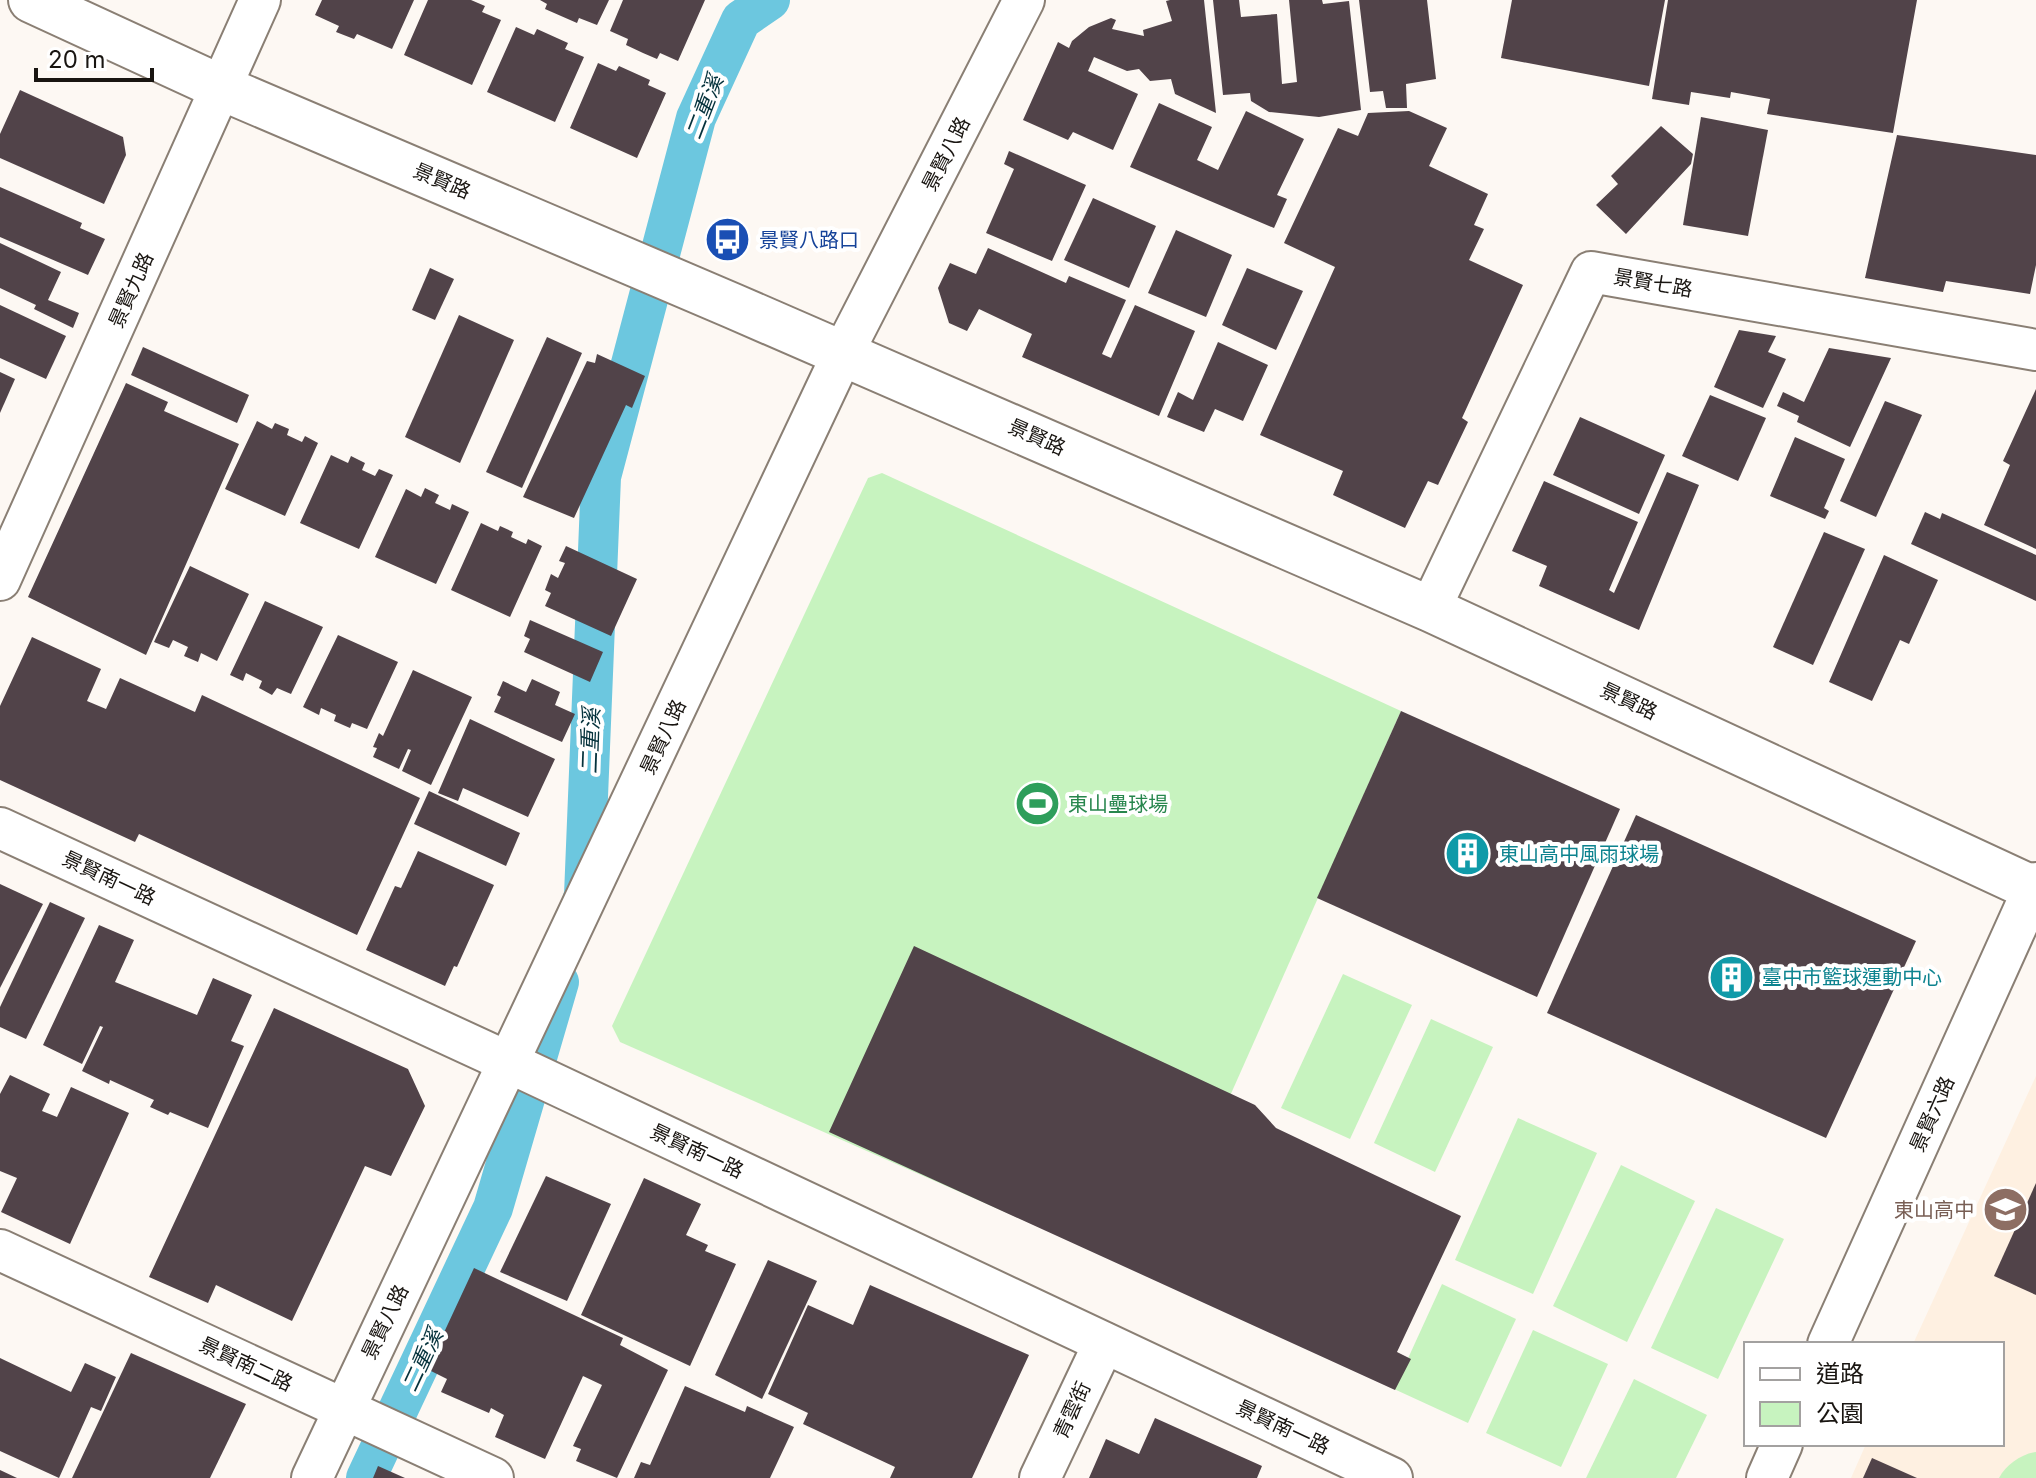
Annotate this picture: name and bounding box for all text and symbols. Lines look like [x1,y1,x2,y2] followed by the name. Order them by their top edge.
[36,32,152,82] scale bar
[48,45,106,74] text: 20 m
[680,69,729,142] water label: 二重溪
[917,113,975,195] street label: 景賢八路
[410,158,474,204] street label: 景賢路
[704,216,752,264] bus stop icon: 景賢八路口
[759,228,859,252] place label: 景賢八路口
[104,249,158,331] street label: 景賢九路
[1612,264,1694,302] street label: 景賢七路
[1005,414,1069,460] street label: 景賢路
[1597,677,1661,725] street label: 景賢路
[635,696,691,778] street label: 景賢八路
[576,705,604,774] water label: 二重溪
[1013,780,1061,828] sports icon: 東山壘球場
[1068,792,1168,816] place label: 東山壘球場
[1444,830,1492,878] building icon: 東山高中風雨球場
[1499,842,1659,866] place label: 東山高中風雨球場
[59,846,159,910] street label: 景賢南一路
[1707,953,1755,1001] building icon: 臺中市籃球運動中心
[1762,965,1942,989] place label: 臺中市籃球運動中心
[1905,1073,1959,1155] street label: 景賢六路
[647,1119,747,1183] street label: 景賢南一路
[1981,1186,2029,1234] school or university icon: 東山高中
[1894,1198,1974,1222] place label: 東山高中
[357,1281,413,1363] street label: 景賢八路
[396,1322,449,1395] water label: 二重溪
[196,1332,296,1396] street label: 景賢南二路
[1744,1342,2004,1446] legend
[1816,1359,1864,1388] text: 道路
[1048,1378,1096,1442] street label: 青雲街
[1233,1395,1333,1459] street label: 景賢南一路
[1816,1399,1864,1428] text: 公園

